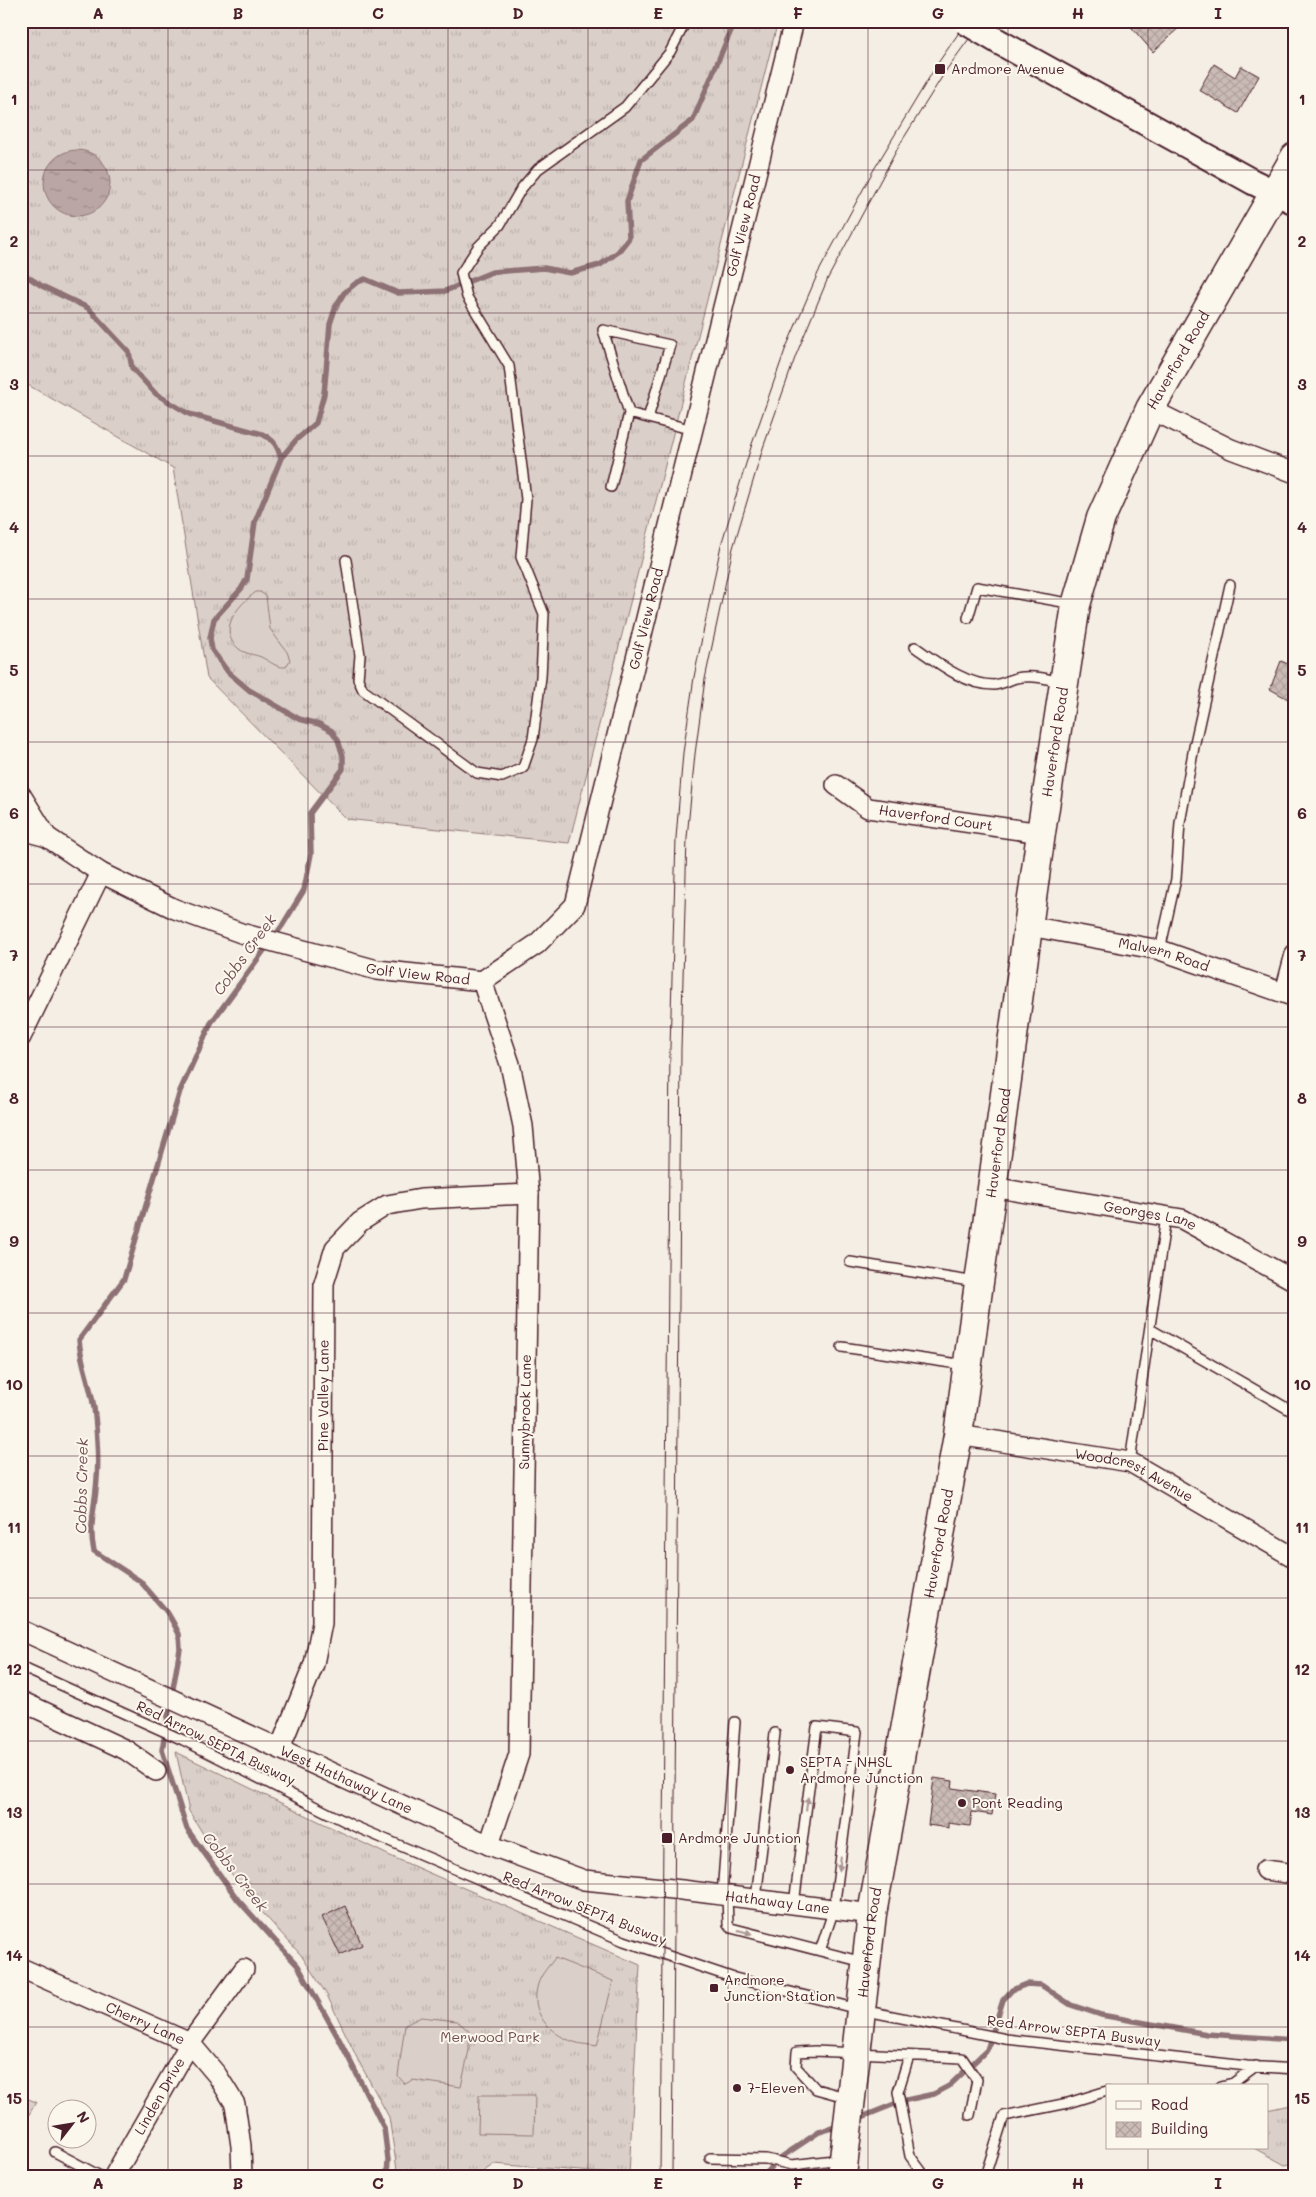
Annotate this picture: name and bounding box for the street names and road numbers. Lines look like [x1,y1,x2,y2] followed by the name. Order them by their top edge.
[721,172,765,278] street label: Golf View Road
[1142,307,1214,413] street label: Haverford Road
[624,566,667,672] street label: Golf View Road
[1037,686,1072,798] street label: Haverford Road
[878,800,994,835] street label: Haverford Court
[1117,933,1212,976] street label: Malvern Road
[364,957,471,989] street label: Golf View Road
[981,1087,1015,1199] street label: Haverford Road
[1102,1196,1201,1235] street label: Georges Lane
[313,1340,333,1451] street label: Pine Valley Lane
[514,1354,535,1470] street label: Sunnybrook Lane
[1073,1443,1197,1506] street label: Woodcrest Avenue
[919,1487,957,1600] street label: Haverford Road
[133,1696,299,1789] street label: Red Arrow SEPTA Busway
[277,1740,416,1818] street label: West Hathaway Lane
[501,1866,670,1949] street label: Red Arrow SEPTA Busway
[724,1886,831,1918] street label: Hathaway Lane
[852,1886,886,1999] street label: Haverford Road
[103,1997,188,2049] street label: Cherry Lane
[986,2010,1162,2051] street label: Red Arrow SEPTA Busway
[130,2054,189,2138] street label: Linden Drive

